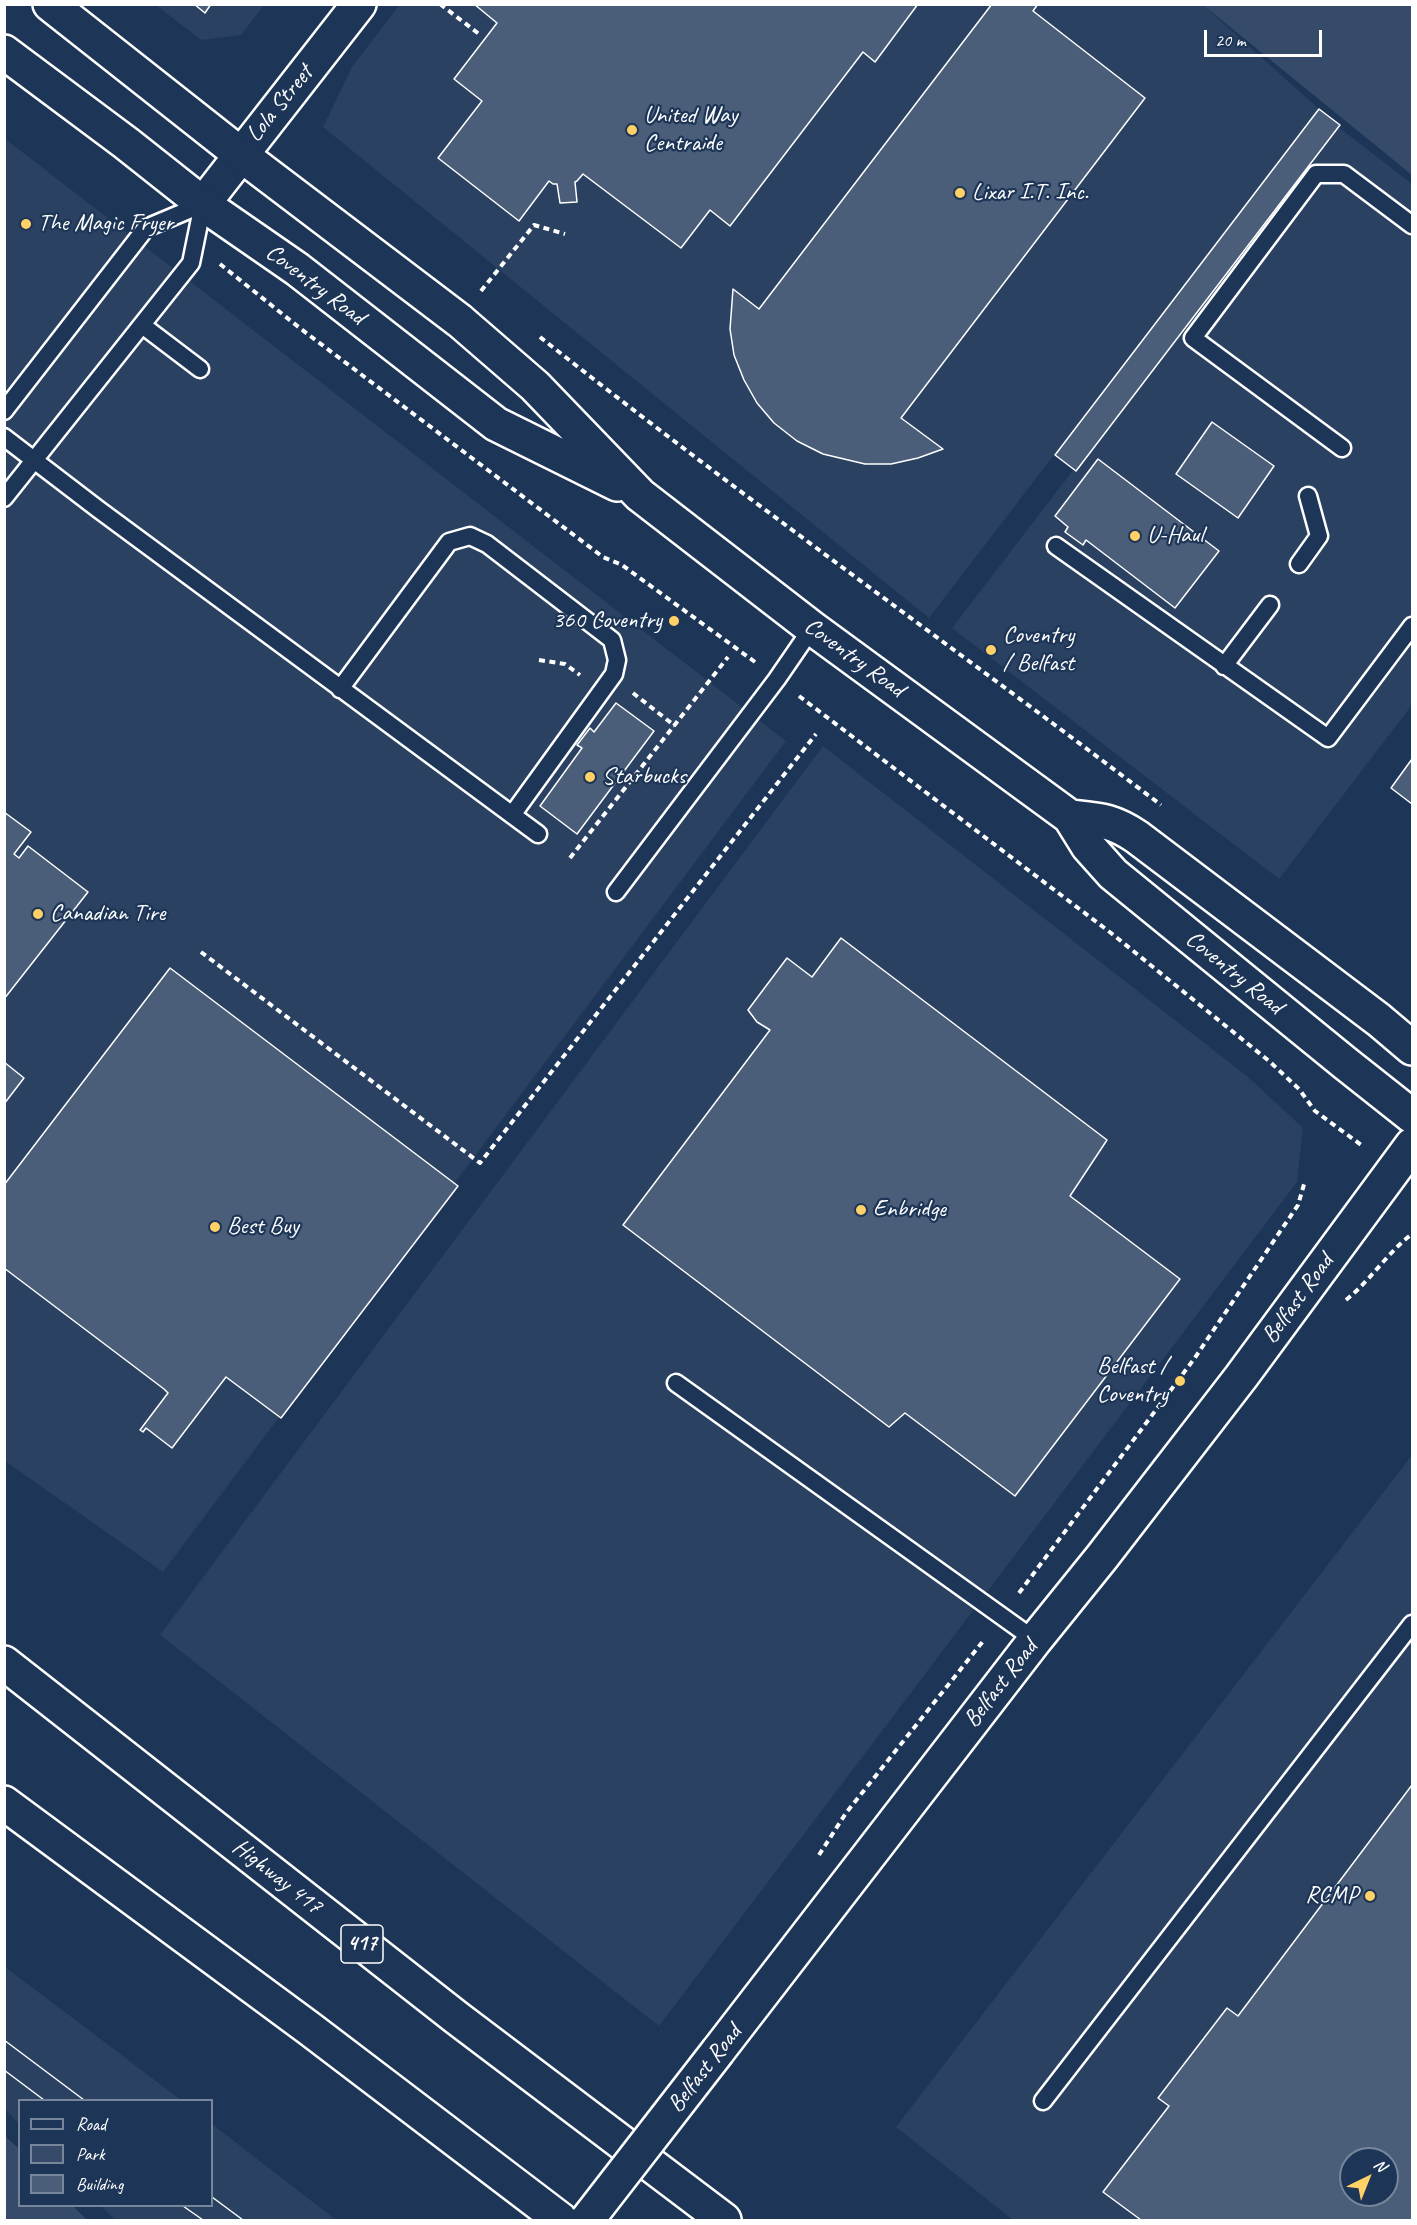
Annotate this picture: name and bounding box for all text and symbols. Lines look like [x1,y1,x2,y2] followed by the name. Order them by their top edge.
[1207,18,1326,56] scale bar
[1215,29,1246,51] text: 20 m
[240,60,320,148] street label: Lola Street
[644,102,737,158] place label: United Way Centraide
[625,123,639,137] marker: United Way Centraide
[972,179,1088,207] place label: Lixar I.T. Inc.
[953,186,967,200] marker: Lixar I.T. Inc.
[38,210,173,238] place label: The Magic Fryer
[19,217,33,231] marker: The Magic Fryer
[260,238,370,332] street label: Coventry Road
[1147,522,1203,550] place label: U-Haul
[1128,529,1142,543] marker: U-Haul
[553,607,662,635] place label: 360 Coventry
[798,612,910,704] street label: Coventry Road
[667,614,681,628] marker: 360 Coventry
[1003,622,1074,678] place label: Coventry / Belfast
[984,643,998,657] marker: Coventry / Belfast
[602,763,686,791] place label: Starbucks
[583,770,597,784] marker: Starbucks
[50,900,165,928] place label: Canadian Tire
[31,907,45,921] marker: Canadian Tire
[1179,925,1289,1021] street label: Coventry Road
[873,1196,946,1224] place label: Enbridge
[854,1203,868,1217] marker: Enbridge
[227,1213,299,1241] place label: Best Buy
[208,1220,222,1234] marker: Best Buy
[1256,1249,1340,1349] street label: Belfast Road
[1097,1353,1168,1409] place label: Belfast / Coventry
[1173,1374,1187,1388] marker: Belfast / Coventry
[958,1634,1044,1734] street label: Belfast Road
[226,1833,328,1921] street label: Highway 417
[1305,1882,1358,1910] place label: RCMP
[1363,1889,1377,1903] marker: RCMP
[341,1925,383,1963] road number: 417
[662,2019,748,2119] street label: Belfast Road
[18,2099,213,2207] legend
[76,2113,106,2135] text: Road
[76,2143,105,2165] text: Park
[1339,2147,1399,2207] north arrow
[1369,2155,1390,2176] text: N
[76,2173,123,2195] text: Building

